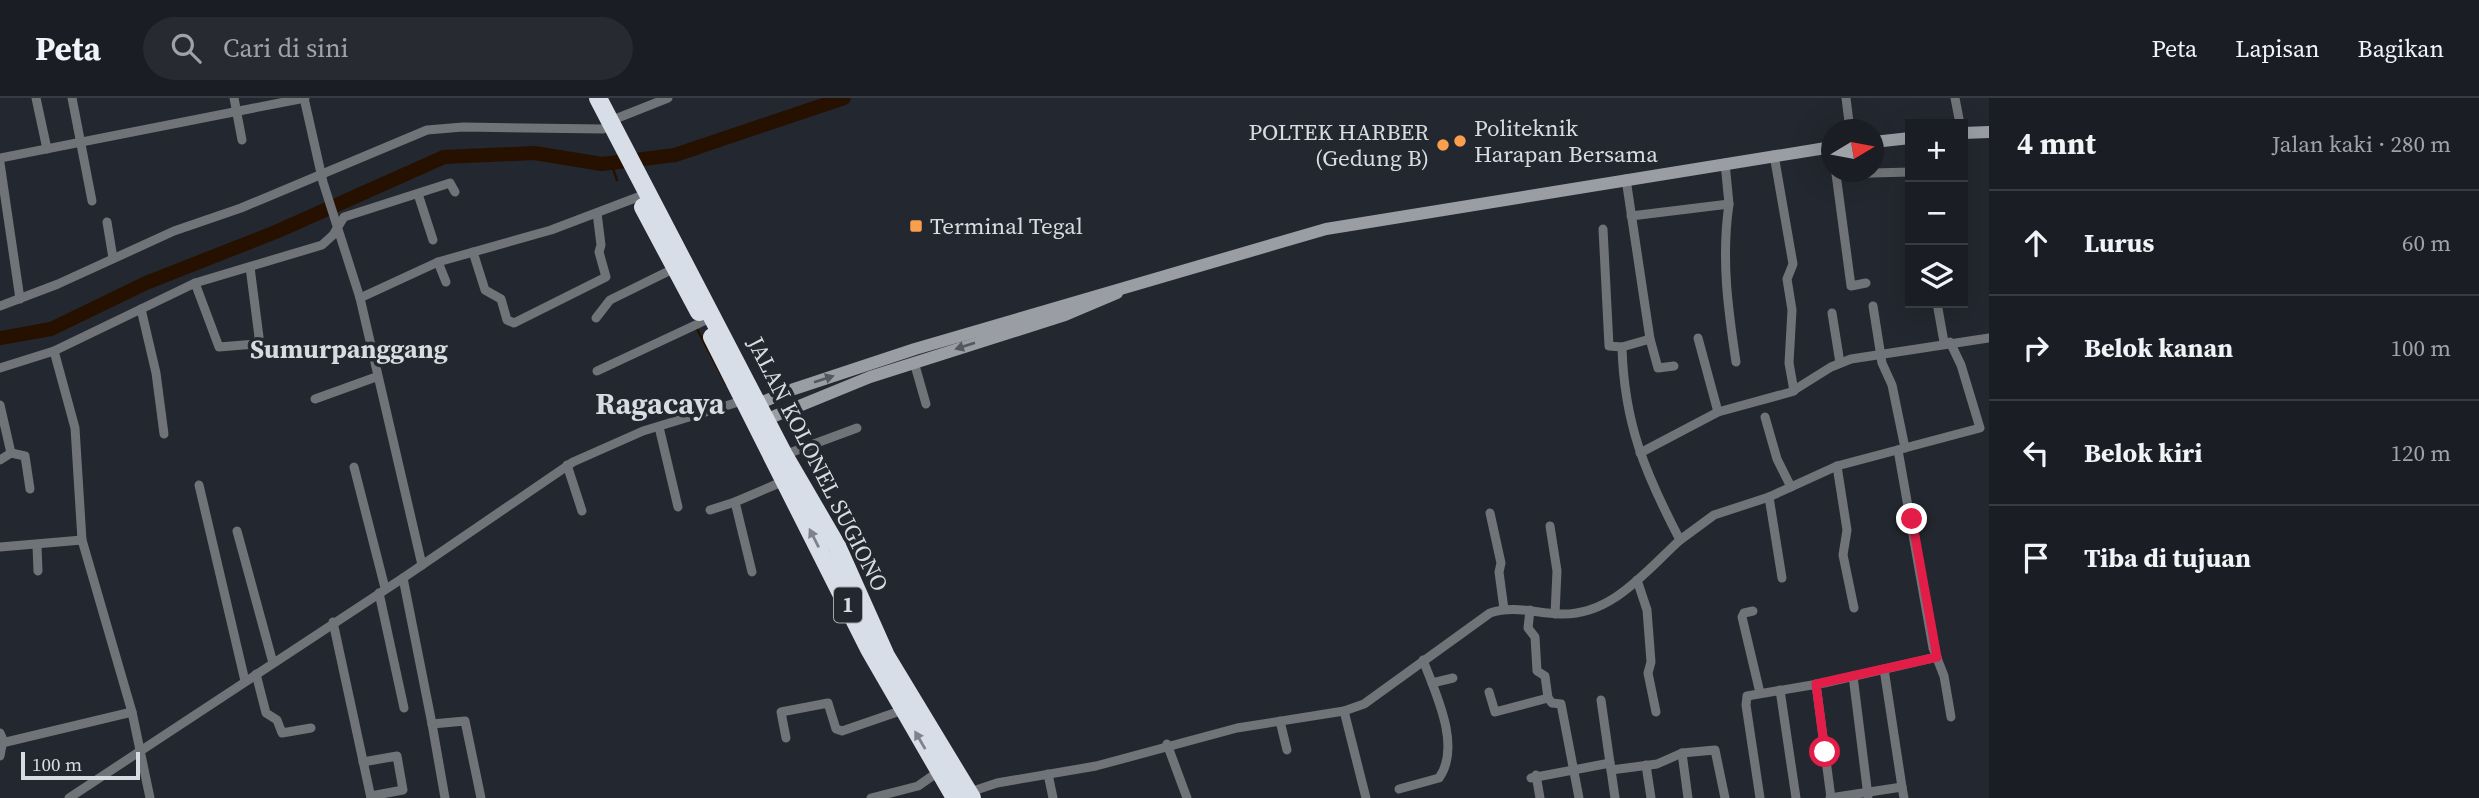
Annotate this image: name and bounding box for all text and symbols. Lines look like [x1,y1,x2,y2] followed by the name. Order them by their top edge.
[143,17,633,80] search box
[35,26,101,71] text: Peta
[167,29,205,67] icon: search
[223,30,348,66] text: Cari di sini
[2151,32,2197,65] text: Peta
[2235,32,2320,65] text: Lapisan
[2358,32,2444,65] text: Bagikan
[1474,112,1658,170] place label: Politeknik Harapan Bersama
[1249,116,1429,174] place label: POLTEK HARBER (Gedung B)
[1821,119,1884,182] north arrow
[1905,119,1968,308] map controls
[1905,119,1968,182] button: +
[2017,123,2096,164] text: 4 mnt
[2272,128,2451,160] text: Jalan kaki · 280 m
[1452,133,1468,149] marker: Politeknik Harapan Bersama
[1435,137,1451,153] marker: POLTEK HARBER (Gedung B)
[1905,182,1968,245] button: −
[930,210,1083,242] place label: Terminal Tegal
[908,218,924,234] marker: Terminal Tegal
[2017,224,2055,262] icon: ahead
[2084,225,2154,261] text: Lurus
[2402,227,2451,259] text: 60 m
[1905,245,1968,308] button: layers
[2017,329,2055,367] icon: right
[739,330,896,597] street label: JALAN KOLONEL SUGIONO
[2084,330,2233,366] text: Belok kanan
[250,331,448,367] district label: Sumurpanggang
[2390,332,2451,364] text: 100 m
[954,342,975,352] one-way arrow
[813,373,834,384] one-way arrow
[595,383,726,424] district label: Ragacaya
[2017,434,2055,472] icon: left
[2084,435,2202,471] text: Belok kiri
[2390,437,2451,469] text: 120 m
[1896,503,1927,534] route end
[809,528,820,548] one-way arrow
[2017,539,2055,577] icon: arrive
[2084,540,2251,576] text: Tiba di tujuan
[834,588,862,622] road number: 1
[914,730,926,749] one-way arrow
[1809,736,1840,767] route start
[21,749,140,781] scale bar
[32,751,82,777] text: 100 m

